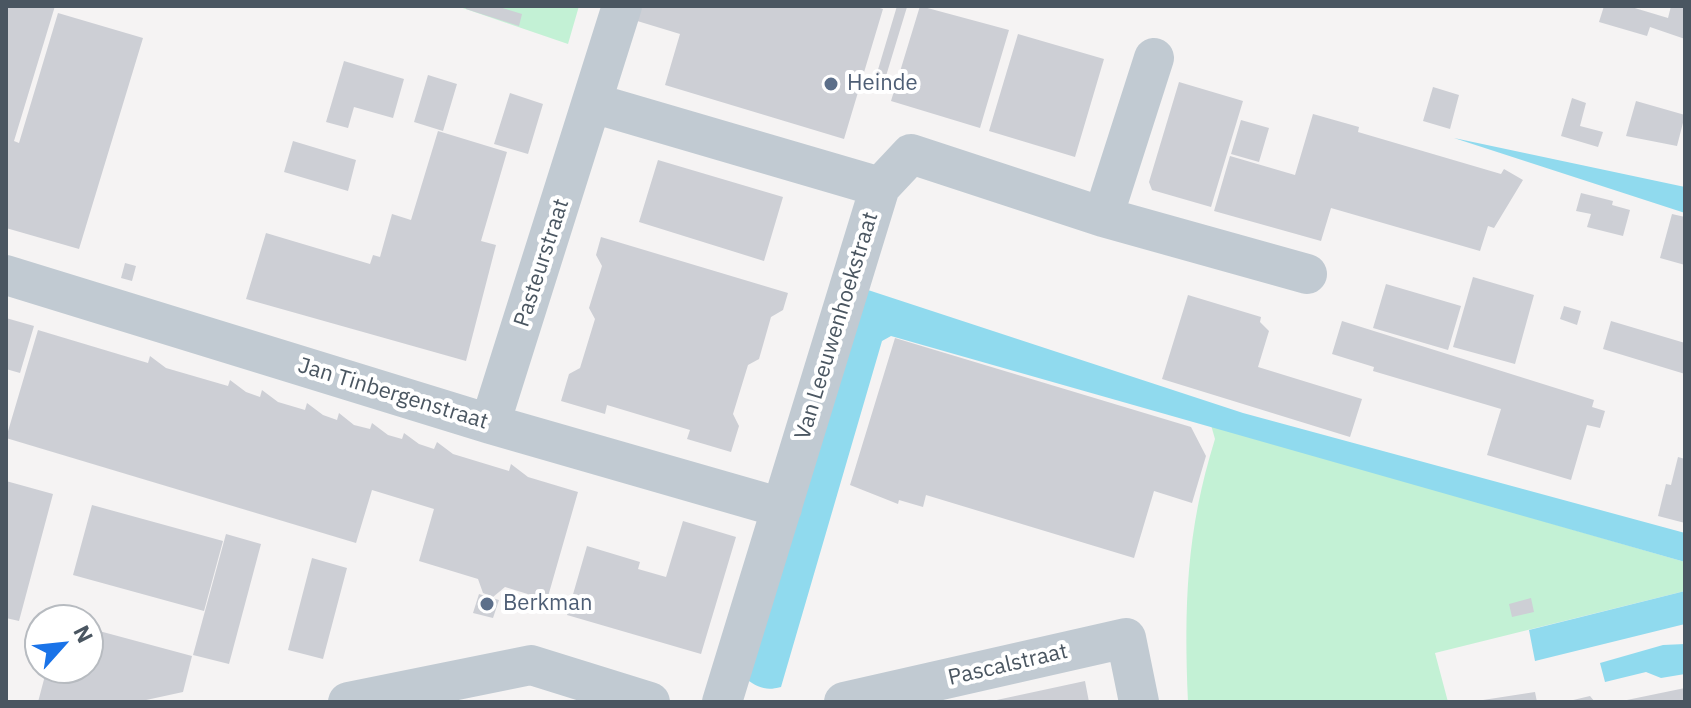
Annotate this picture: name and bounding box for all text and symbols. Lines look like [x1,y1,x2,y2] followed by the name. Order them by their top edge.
[847,71,917,97] place label: Heinde
[822,75,840,93] marker: Heinde
[509,196,575,330] street label: Pasteurstraat
[790,209,884,443] street label: Van Leeuwenhoekstraat
[295,353,491,435] street label: Jan Tinbergenstraat
[503,591,593,617] place label: Berkman
[478,595,496,613] marker: Berkman
[24,604,104,684] north arrow
[68,620,101,647] text: N
[946,638,1070,692] street label: Pascalstraat

